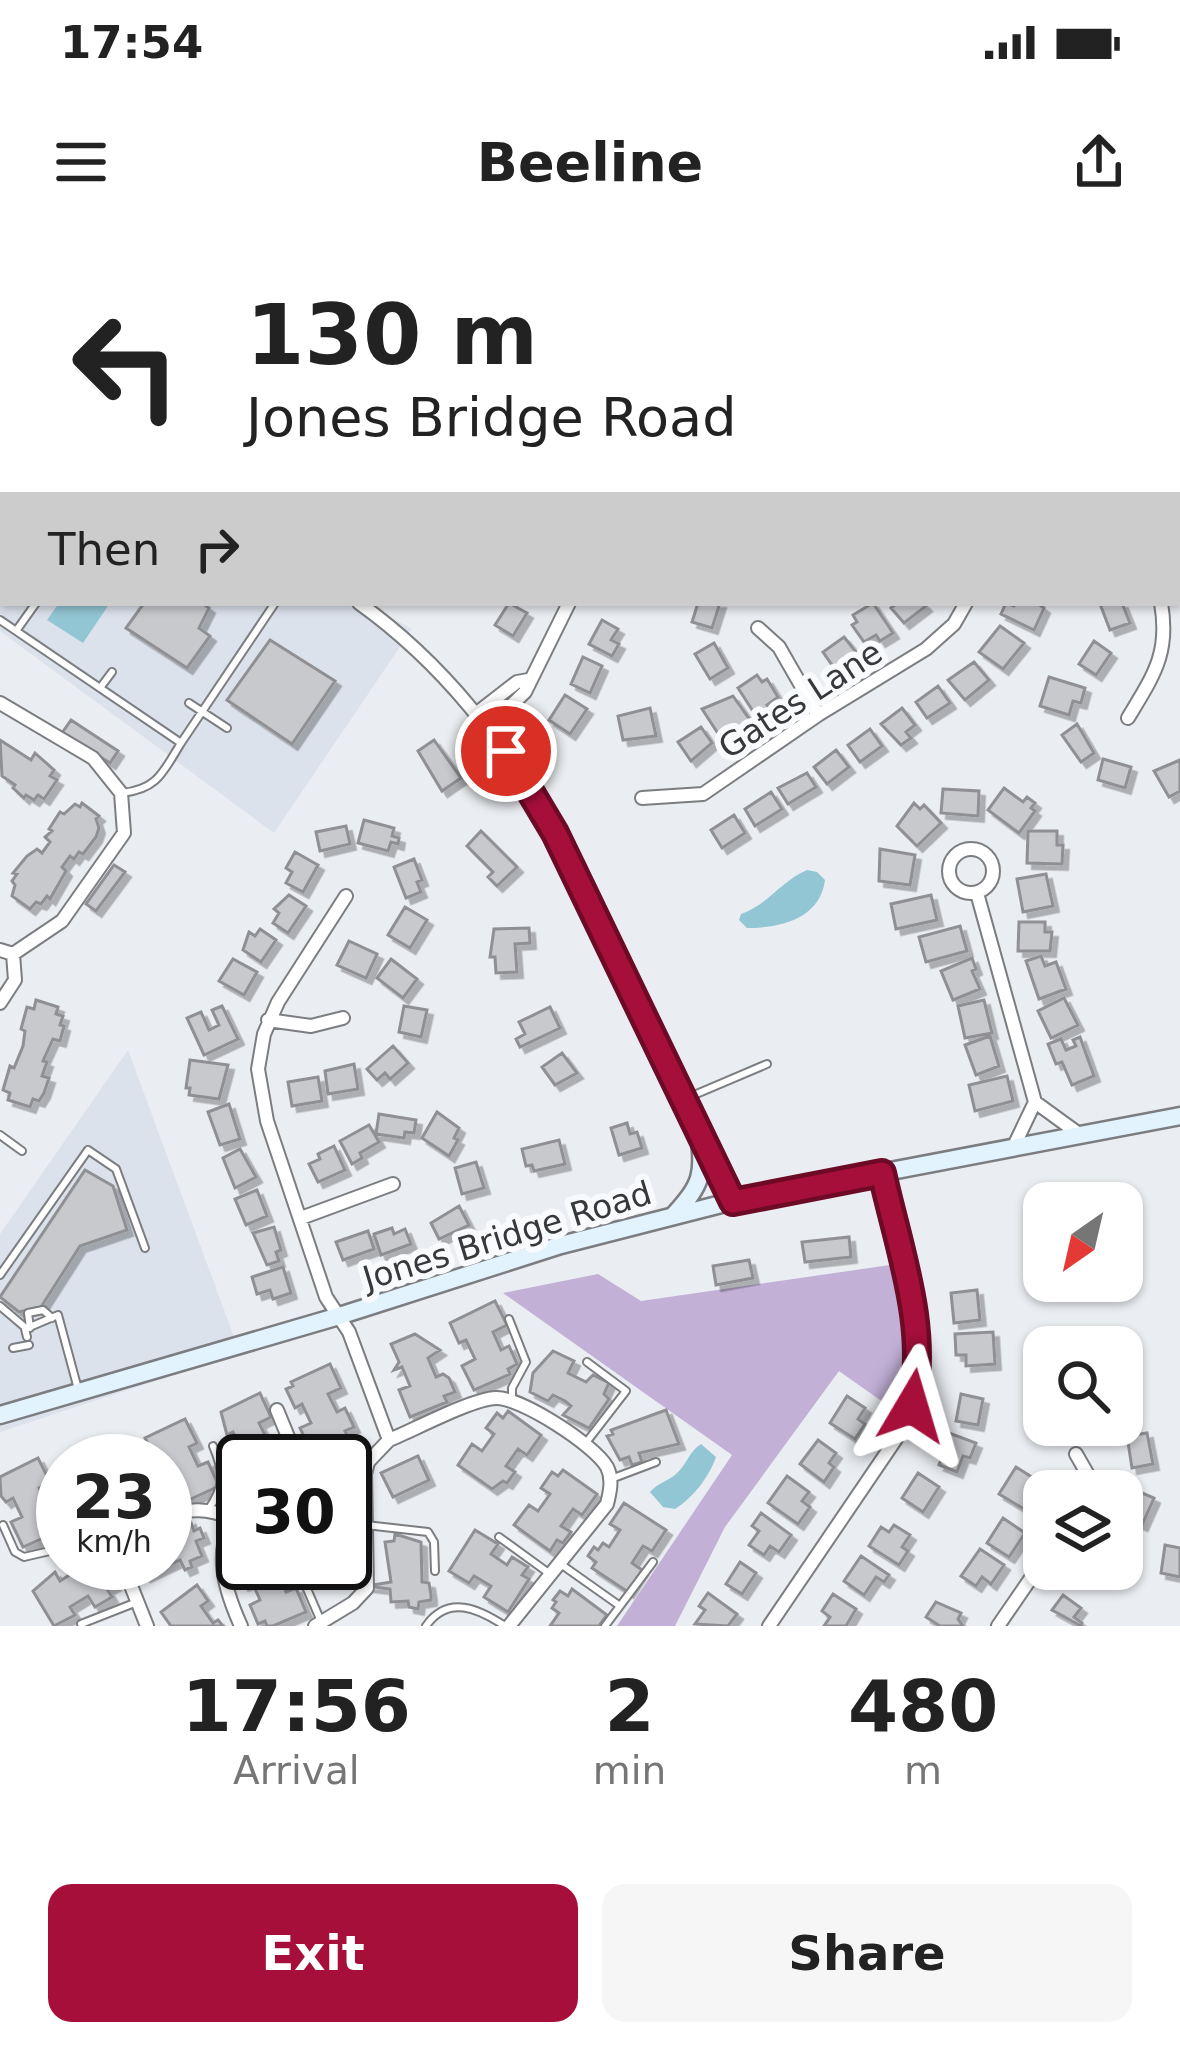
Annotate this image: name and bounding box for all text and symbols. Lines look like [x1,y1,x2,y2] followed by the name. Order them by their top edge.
[60,16,203,69] text: 17:54
[48,129,114,195] icon: menu
[1066,129,1132,195] icon: share
[477,131,703,194] text: Beeline
[246,286,538,384] text: 130 m
[48,288,204,444] icon: left
[246,386,736,449] text: Jones Bridge Road
[184,516,250,582] icon: right
[48,523,160,576] text: Then
[711,632,889,767] street label: Gates Lane
[455,700,557,802] pin
[473,718,539,784] icon: arrive
[356,1173,656,1299] street label: Jones Bridge Road
[1023,1182,1143,1302] north arrow
[1023,1182,1143,1590] map controls
[1023,1326,1143,1446] button: search
[849,1343,975,1469] position arrow
[216,1434,372,1590] speed limit sign: 30
[72,1462,156,1532] text: 23
[1023,1470,1143,1590] button: layers
[76,1524,152,1559] text: km/h
[182,1664,411,1748] text: 17:56
[604,1664,654,1748] text: 2
[848,1664,998,1748] text: 480
[233,1748,360,1793] text: Arrival
[593,1748,666,1793] text: min
[904,1748,942,1793] text: m
[48,1884,578,2022] button: Exit
[602,1884,1132,2022] button: Share

